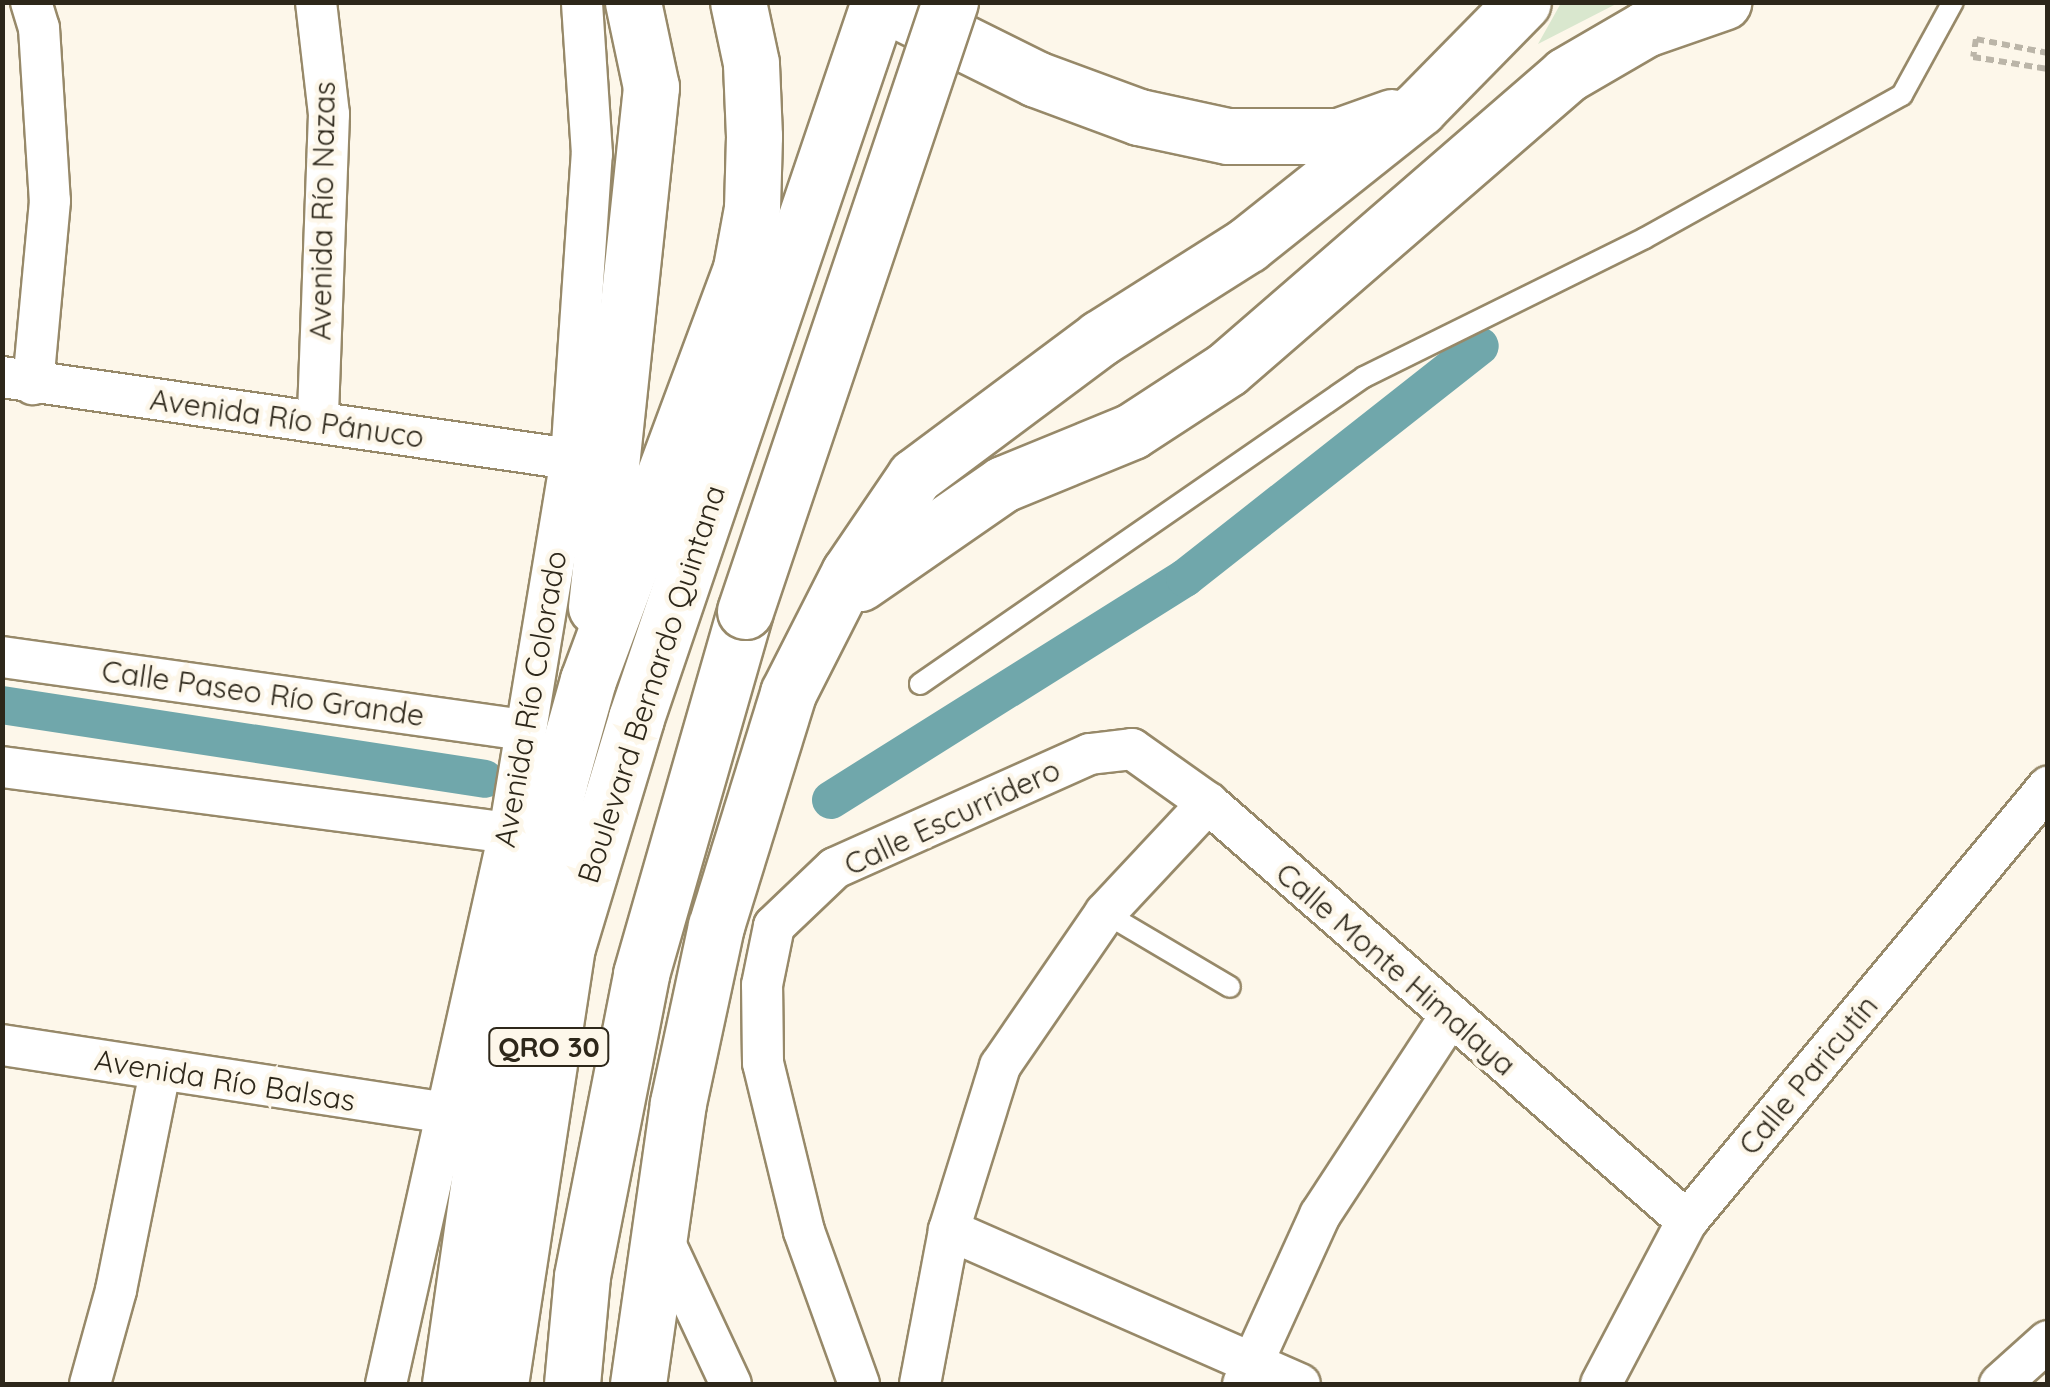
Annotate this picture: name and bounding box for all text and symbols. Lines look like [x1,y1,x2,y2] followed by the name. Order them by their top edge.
[302,81,342,341] street label: Avenida Río Nazas
[148,381,426,455] street label: Avenida Río Pánuco
[570,481,732,887] street label: Boulevard Bernardo Quintana
[486,548,574,850] street label: Avenida Río Colorado
[99,653,427,733] street label: Calle Paseo Río Grande
[838,751,1066,883] street label: Calle Escurridero
[1269,855,1523,1083] street label: Calle Monte Himalaya
[1731,988,1885,1162] street label: Calle Paricutín
[486,1024,612,1070] road number: QRO 30
[92,1042,358,1118] street label: Avenida Río Balsas

